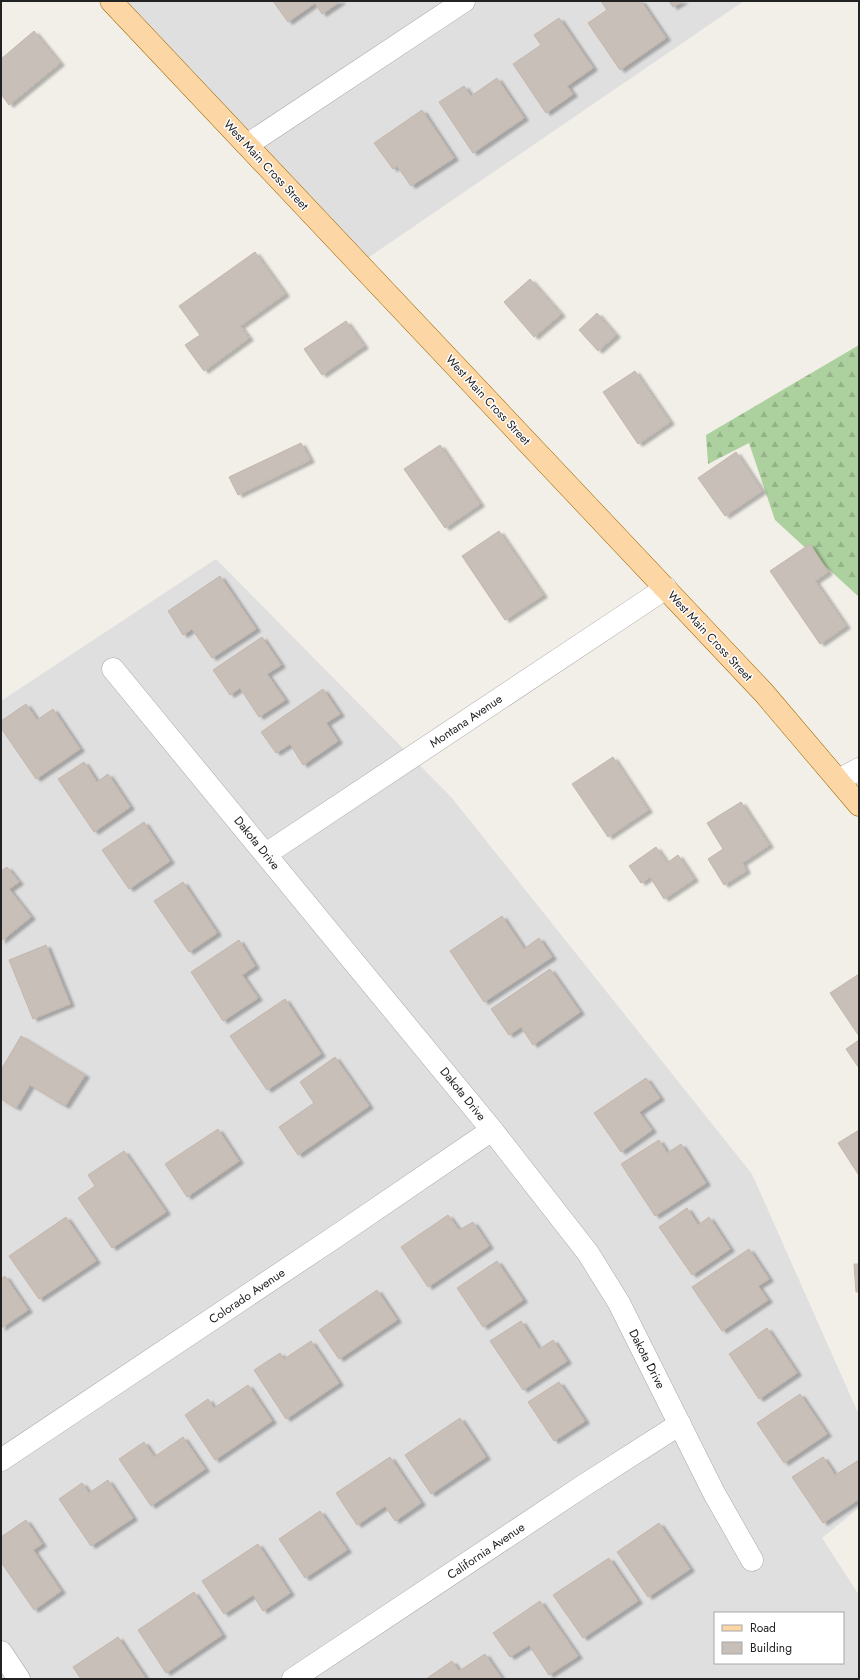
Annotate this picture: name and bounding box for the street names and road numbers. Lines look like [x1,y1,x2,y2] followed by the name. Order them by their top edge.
[219,116,313,214] street label: West Main Cross Street
[441,351,535,449] street label: West Main Cross Street
[663,587,757,685] street label: West Main Cross Street
[426,690,506,752] street label: Montana Avenue
[230,812,284,874] street label: Dakota Drive
[436,1063,490,1125] street label: Dakota Drive
[205,1264,289,1328] street label: Colorado Avenue
[624,1326,670,1392] street label: Dakota Drive
[444,1518,528,1584] street label: California Avenue

